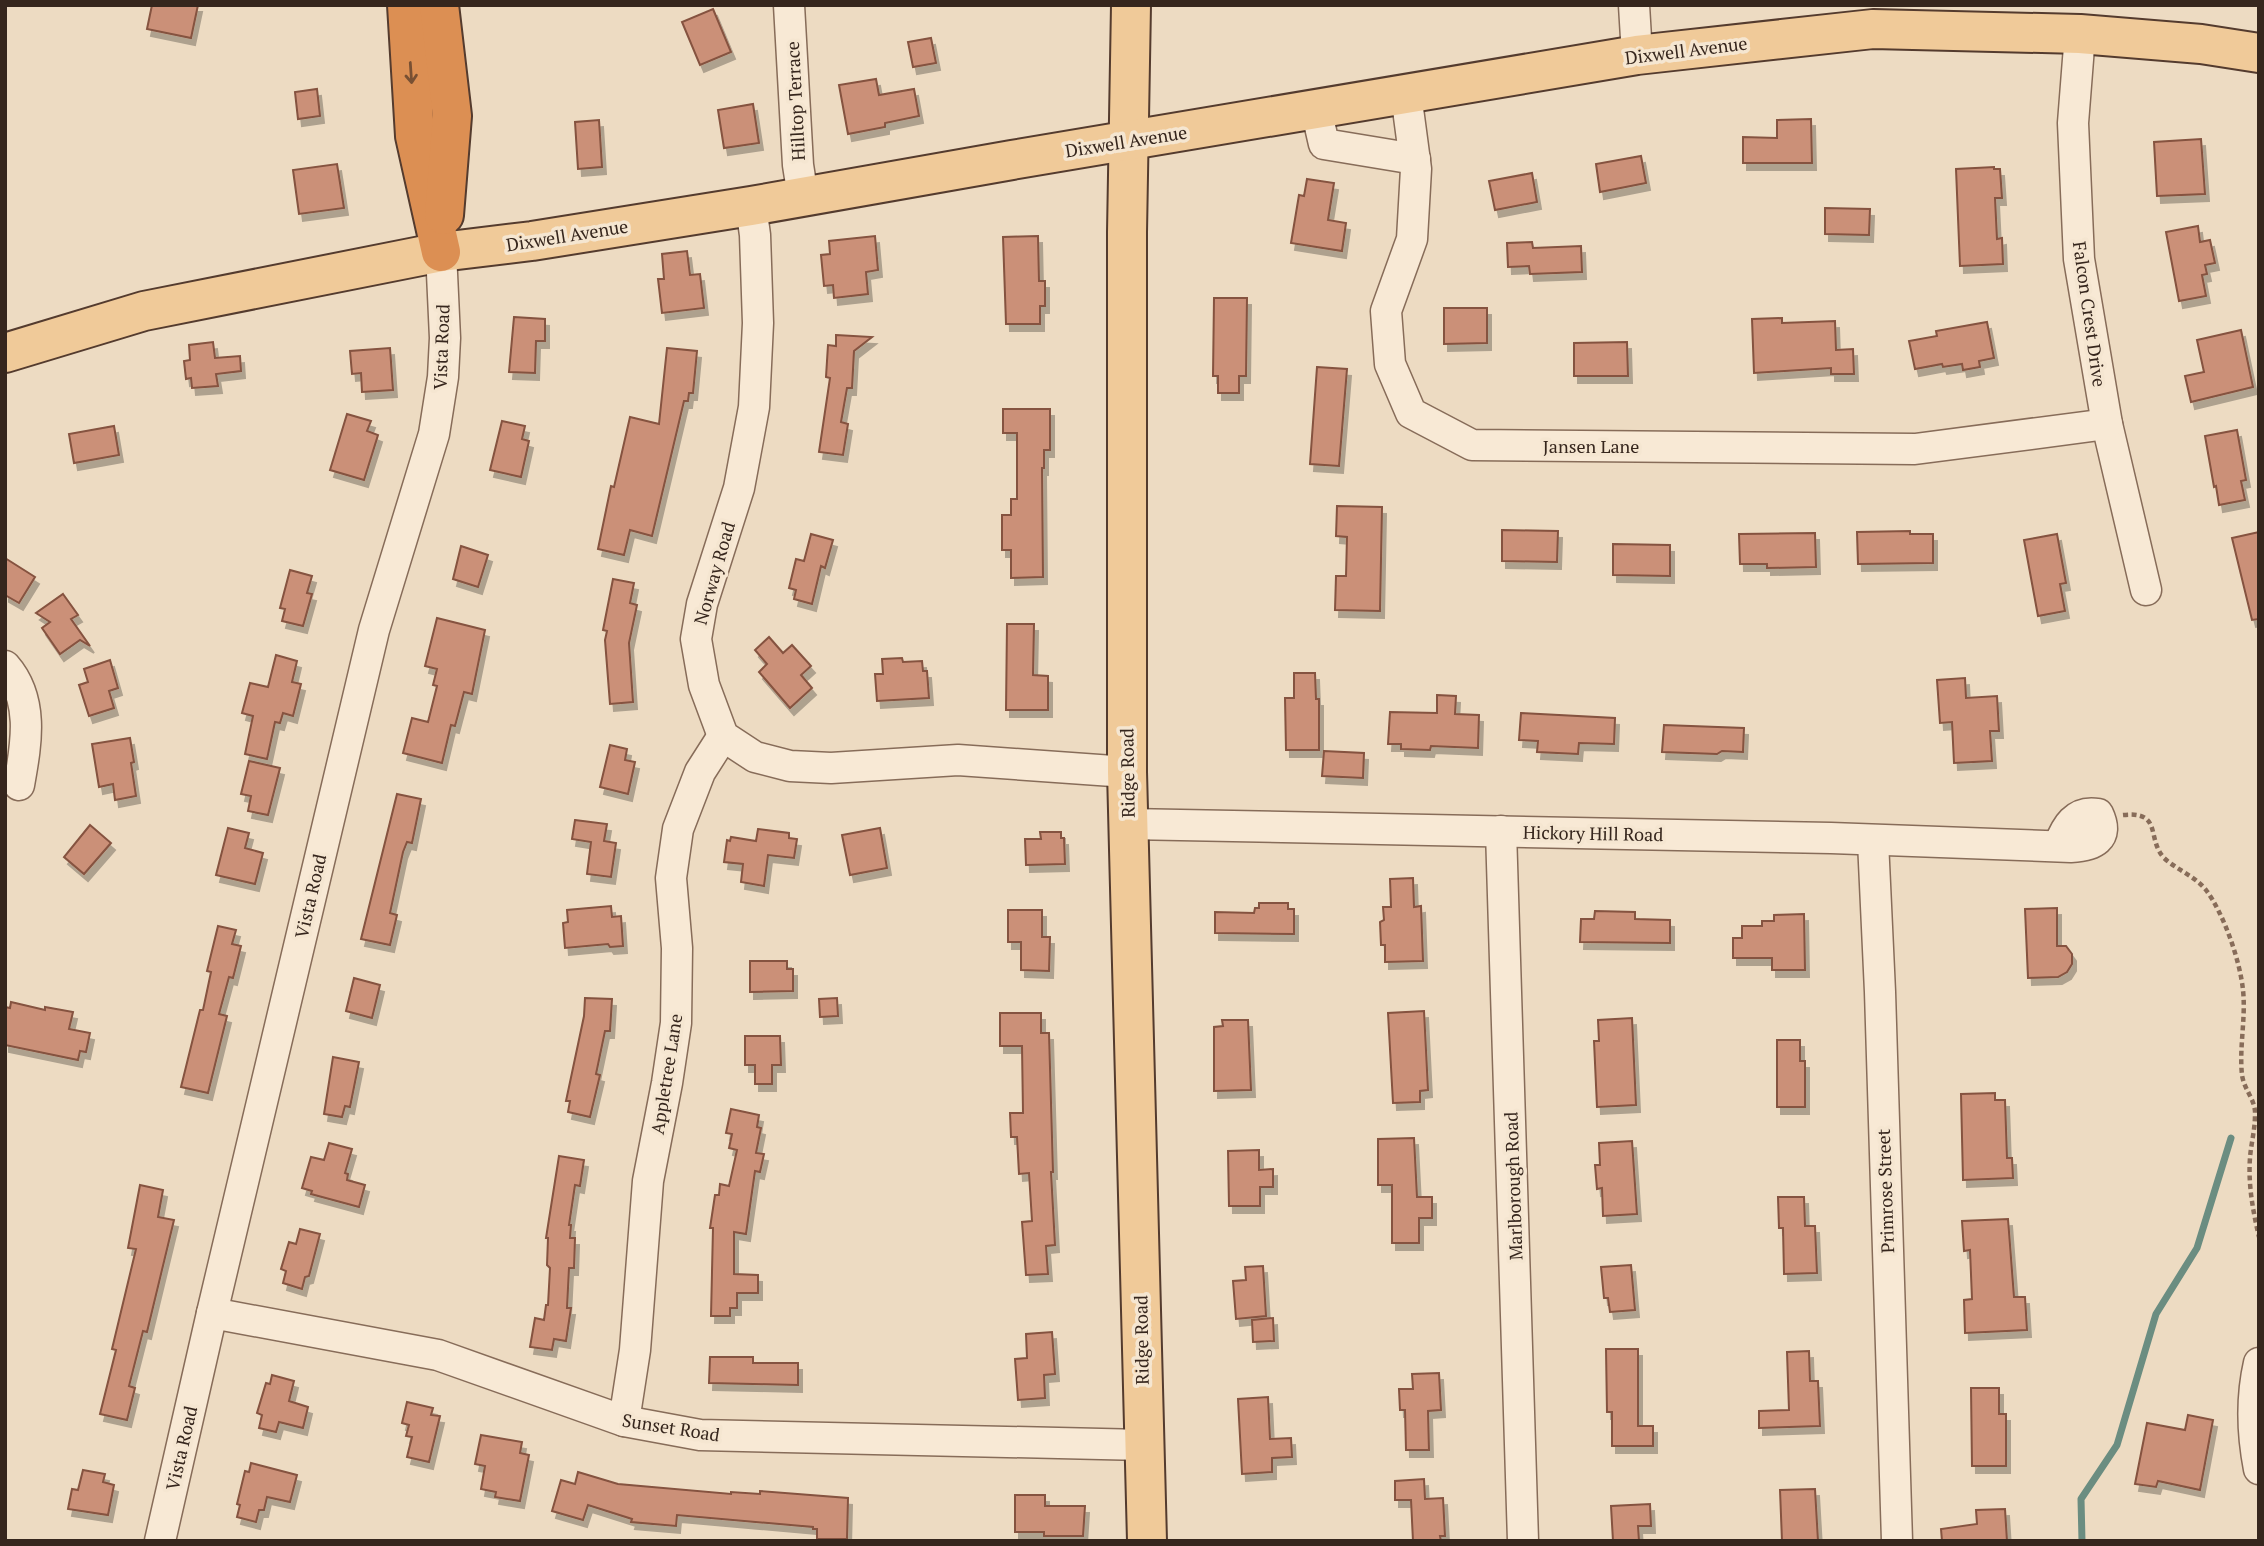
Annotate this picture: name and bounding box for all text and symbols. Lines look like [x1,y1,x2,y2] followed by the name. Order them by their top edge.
[1623,31,1749,69] street label: Dixwell Avenue
[780,41,810,161] street label: Hilltop Terrace
[405,62,418,84] one-way arrow
[1063,120,1189,162] street label: Dixwell Avenue
[504,214,630,256] street label: Dixwell Avenue
[2068,240,2112,388] street label: Falcon Crest Drive
[428,304,454,390] street label: Vista Road
[1543,434,1639,458] street label: Jansen Lane
[688,519,740,627] street label: Norway Road
[1114,728,1140,818] street label: Ridge Road
[1523,820,1663,846] street label: Hickory Hill Road
[289,851,331,941] street label: Vista Road
[645,1012,687,1136] street label: Appletree Lane
[1498,1111,1528,1261] street label: Marlborough Road
[1871,1128,1899,1254] street label: Primrose Street
[1128,1295,1154,1385] street label: Ridge Road
[160,1403,202,1493] street label: Vista Road
[620,1407,722,1447] street label: Sunset Road

